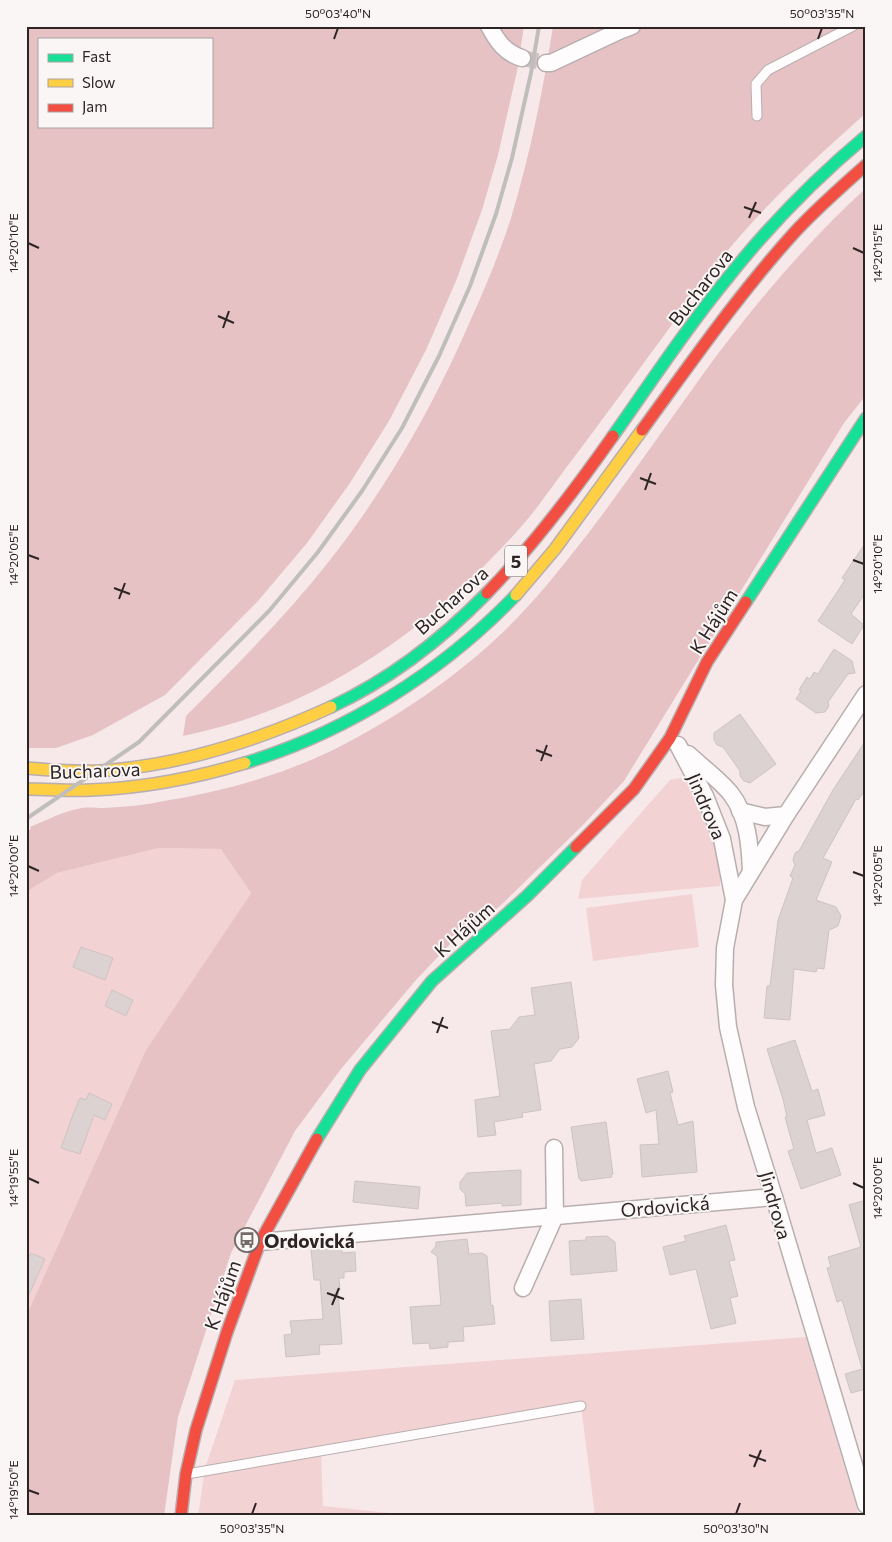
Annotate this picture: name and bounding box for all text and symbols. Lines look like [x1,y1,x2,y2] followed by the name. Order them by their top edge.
[305,6,371,20] text: 50°03'40"N
[790,6,854,20] text: 50°03'35"N
[38,38,212,128] legend
[82,47,111,65] text: Fast
[82,73,115,91] text: Slow
[82,97,107,115] text: Jam
[6,213,20,273] text: 14°20'10"E
[870,224,884,282] text: 14°20'15"E
[663,244,737,330] street label: Bucharova
[6,524,20,586] text: 14°20'05"E
[870,534,884,594] text: 14°20'10"E
[505,546,527,576] road number: 5
[410,561,492,639] street label: Bucharova
[684,584,742,658] street label: K Hájům
[49,757,141,783] street label: Bucharova
[683,769,731,843] street label: Jindrova
[6,835,20,897] text: 14°20'00"E
[870,845,884,907] text: 14°20'05"E
[429,896,499,962] street label: K Hájům
[6,1149,20,1207] text: 14°19'55"E
[870,1157,884,1219] text: 14°20'00"E
[755,1168,797,1242] street label: Jindrova
[620,1191,710,1221] street label: Ordovická
[234,1227,260,1253] bus stop icon: Ordovická
[264,1229,355,1252] place label: Ordovická
[199,1257,245,1333] street label: K Hájům
[6,1460,20,1520] text: 14°19'50"E
[220,1521,284,1535] text: 50°03'35"N
[703,1521,769,1535] text: 50°03'30"N

